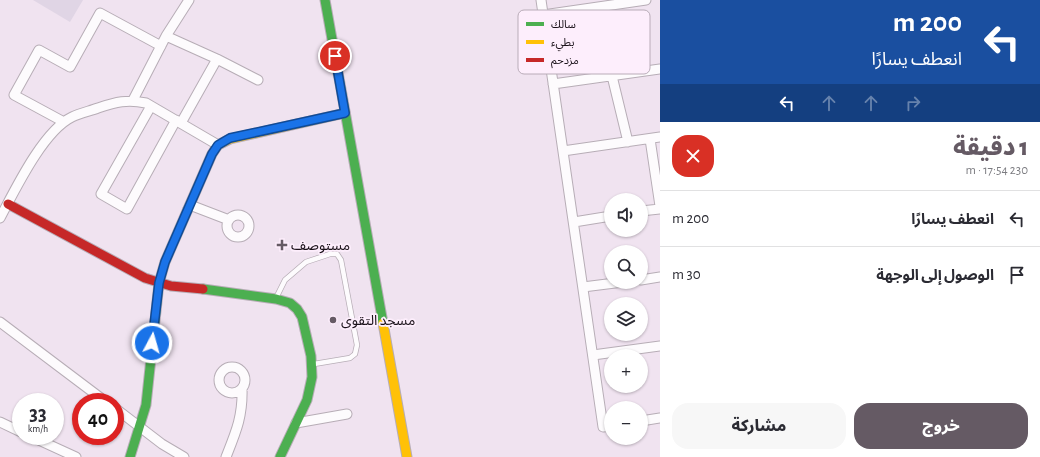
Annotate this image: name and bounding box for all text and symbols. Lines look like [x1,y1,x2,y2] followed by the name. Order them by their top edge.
[893,9,962,37] text: 200 m
[518,10,650,74] legend
[976,16,1028,68] icon: left
[551,19,576,30] text: سالك
[551,37,574,52] text: بطيء
[318,39,352,73] pin
[324,45,346,67] icon: arrive
[872,51,962,69] text: انعطف يسارًا
[551,55,579,69] text: مزدحم
[776,92,798,114] icon: left
[818,92,840,114] icon: ahead
[860,92,882,114] icon: ahead
[902,92,924,114] icon: right
[672,135,714,177] button: close
[953,136,1028,160] text: 1 دقيقة
[965,164,1028,177] text: 230 m · 17:54
[604,193,648,445] map controls
[604,193,648,237] button: sound
[1006,208,1028,230] icon: left
[672,211,709,226] text: 200 m
[911,212,994,227] text: انعطف يسارًا
[276,239,288,251] marker: مستوصف
[291,239,350,254] place label: مستوصف
[604,245,648,289] button: search
[1006,264,1028,286] icon: arrive
[672,267,701,282] text: 30 m
[876,268,994,283] text: الوصول إلى الوجهة
[604,297,648,341] button: layers
[341,314,415,329] place label: مسجد التقوى
[328,315,338,325] marker: مسجد التقوى
[131,322,173,364] position arrow
[604,349,648,393] button: +
[72,393,124,445] speed limit sign: 40
[604,401,648,445] button: −
[672,403,846,449] button: مشاركة
[854,403,1028,449] button: خروج
[29,404,47,424] text: 33
[28,424,48,434] text: km/h

